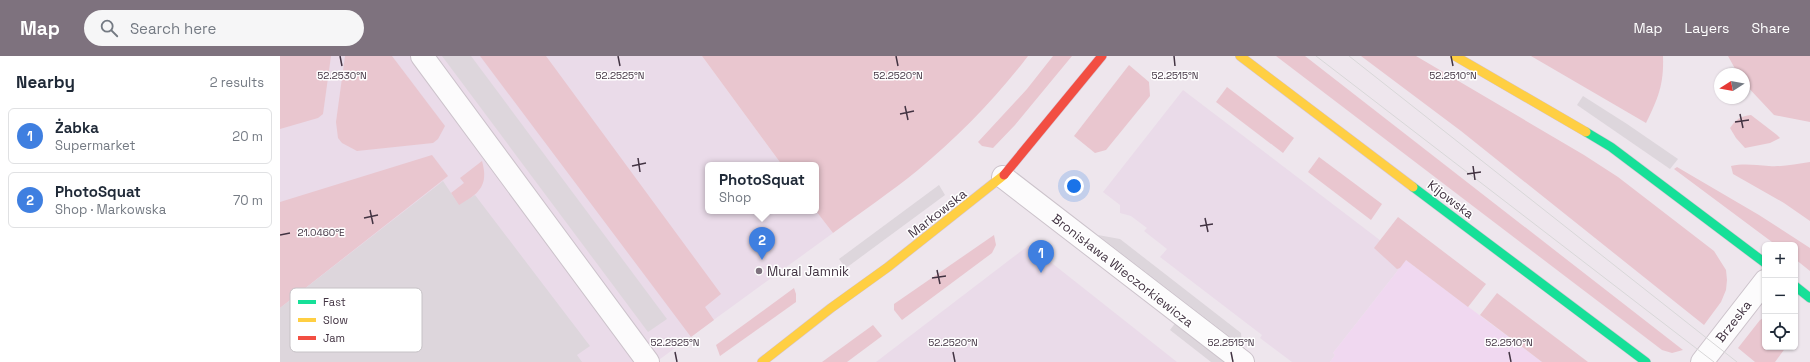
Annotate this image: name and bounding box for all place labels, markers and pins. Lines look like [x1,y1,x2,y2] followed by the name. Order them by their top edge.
[749,227,775,260] pin: 2
[1028,240,1054,273] pin: 1
[767,263,849,280] place label: Mural Jamnik
[754,266,764,276] marker: Mural Jamnik

